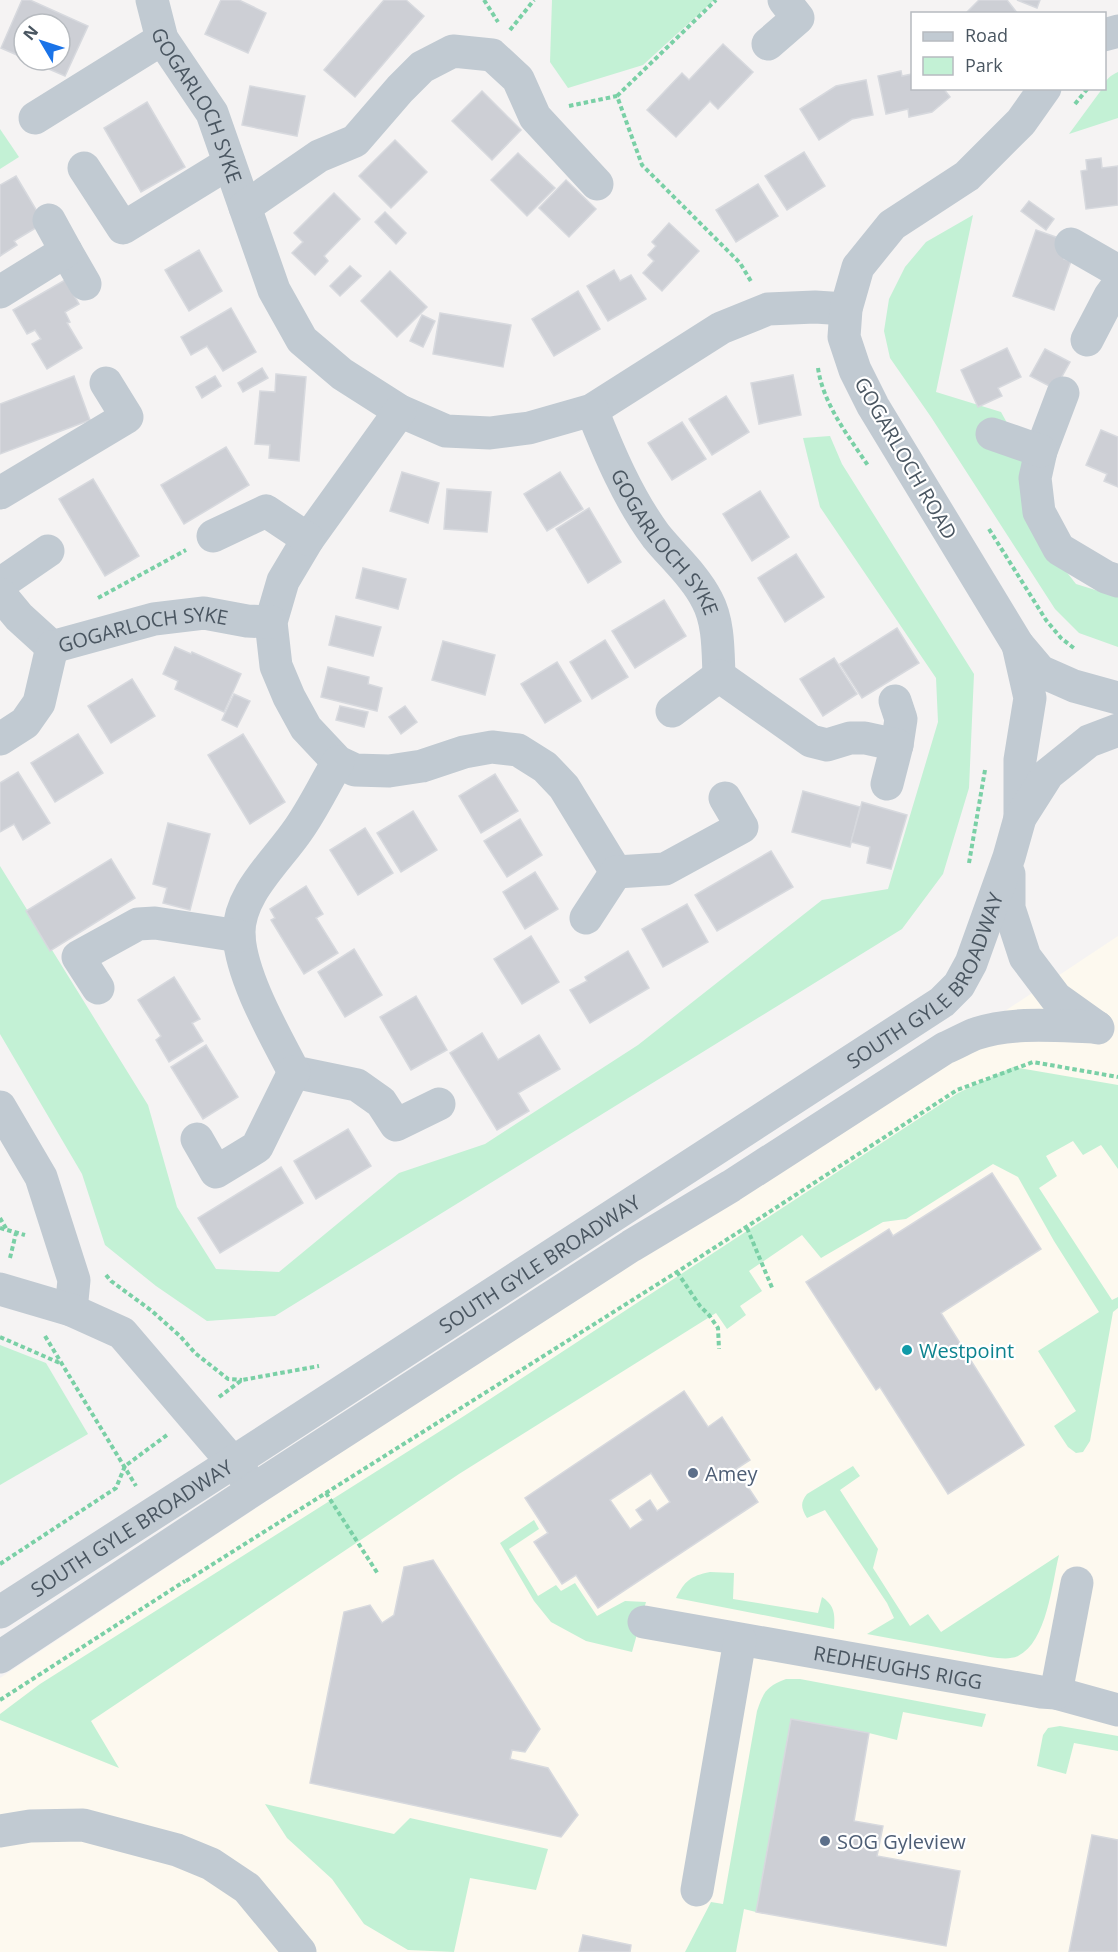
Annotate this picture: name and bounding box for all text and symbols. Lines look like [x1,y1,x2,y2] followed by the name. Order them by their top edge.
[12,12,72,72] north arrow
[911,12,1106,90] legend
[18,21,43,45] text: N
[965,23,1008,47] text: Road
[146,25,249,187] street label: GOGARLOCH SYKE
[965,53,1003,77] text: Park
[849,372,963,544] street label: GOGARLOCH ROAD
[605,464,726,619] street label: GOGARLOCH SYKE
[55,599,230,658] street label: GOGARLOCH SYKE
[841,888,1009,1074] street label: SOUTH GYLE BROADWAY
[433,1188,646,1339] street label: SOUTH GYLE BROADWAY
[919,1337,1014,1364] place label: Westpoint
[900,1343,914,1357] marker: Westpoint
[25,1452,238,1603] street label: SOUTH GYLE BROADWAY
[705,1460,758,1487] place label: Amey
[686,1466,700,1480] marker: Amey
[812,1639,985,1695] street label: REDHEUGHS RIGG
[837,1828,966,1855] place label: SOG Gyleview
[818,1834,832,1848] marker: SOG Gyleview

